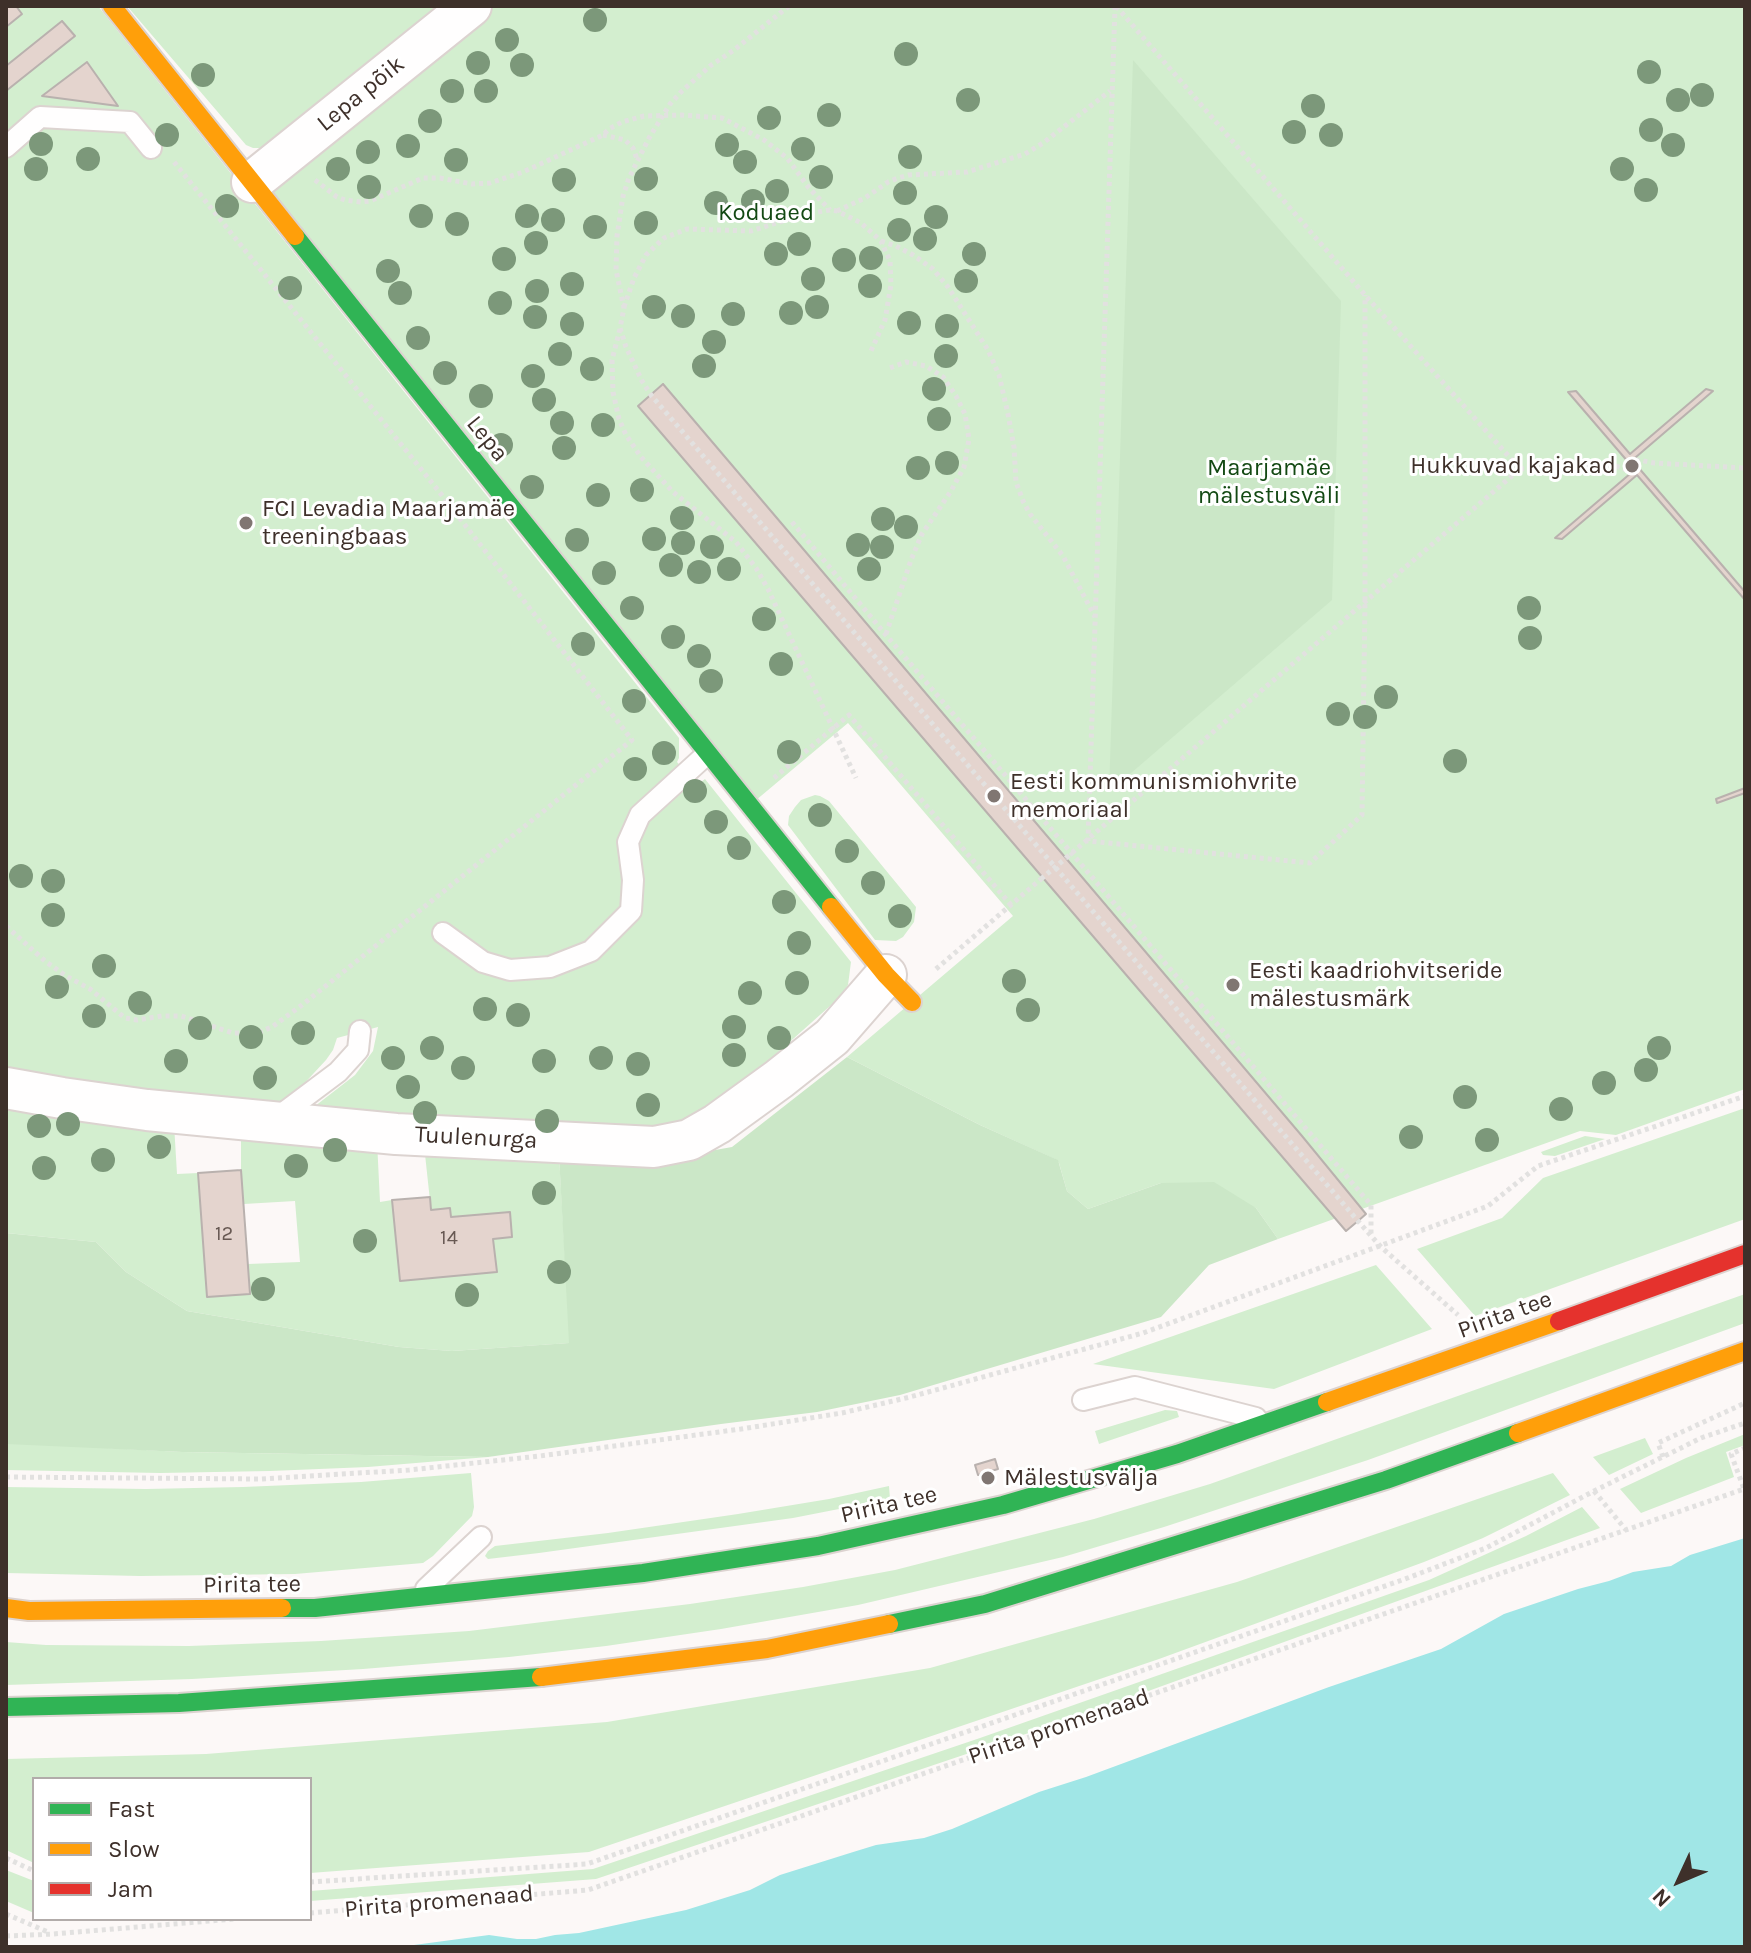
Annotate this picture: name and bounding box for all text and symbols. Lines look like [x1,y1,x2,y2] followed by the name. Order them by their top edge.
[311,50,411,138] street label: Lepa põik
[718,199,814,227] park label: Koduaed
[460,410,514,468] street label: Lepa
[1410,452,1616,480] place label: Hukkuvad kajakad
[1198,454,1340,510] park label: Maarjamäe mälestusväli
[1623,457,1641,475] marker: Hukkuvad kajakad
[262,495,515,551] place label: FCI Levadia Maarjamäe treeningbaas
[237,514,255,532] marker: FCI Levadia Maarjamäe treeningbaas
[1010,768,1297,824] place label: Eesti kommunismiohvrite memoriaal
[985,787,1003,805] marker: Eesti kommunismiohvrite memoriaal
[1249,957,1502,1013] place label: Eesti kaadriohvitseride mälestusmärk
[1224,976,1242,994] marker: Eesti kaadriohvitseride mälestusmärk
[414,1120,538,1156] street label: Tuulenurga
[215,1222,233,1246] house number: 12
[440,1226,458,1250] house number: 14
[1454,1285,1556,1345] street label: Pirita tee
[1004,1464,1158,1492] place label: Mälestusvälja
[979,1469,997,1487] marker: Mälestusvälja
[838,1480,940,1530] street label: Pirita tee
[203,1570,301,1600] street label: Pirita tee
[965,1682,1153,1772] street label: Pirita promenaad
[32,1777,312,1921] legend
[108,1795,155,1823] text: Fast
[108,1835,160,1863] text: Slow
[1639,1841,1719,1921] north arrow
[108,1875,153,1903] text: Jam
[343,1879,535,1925] street label: Pirita promenaad
[1647,1883,1677,1912] text: N

